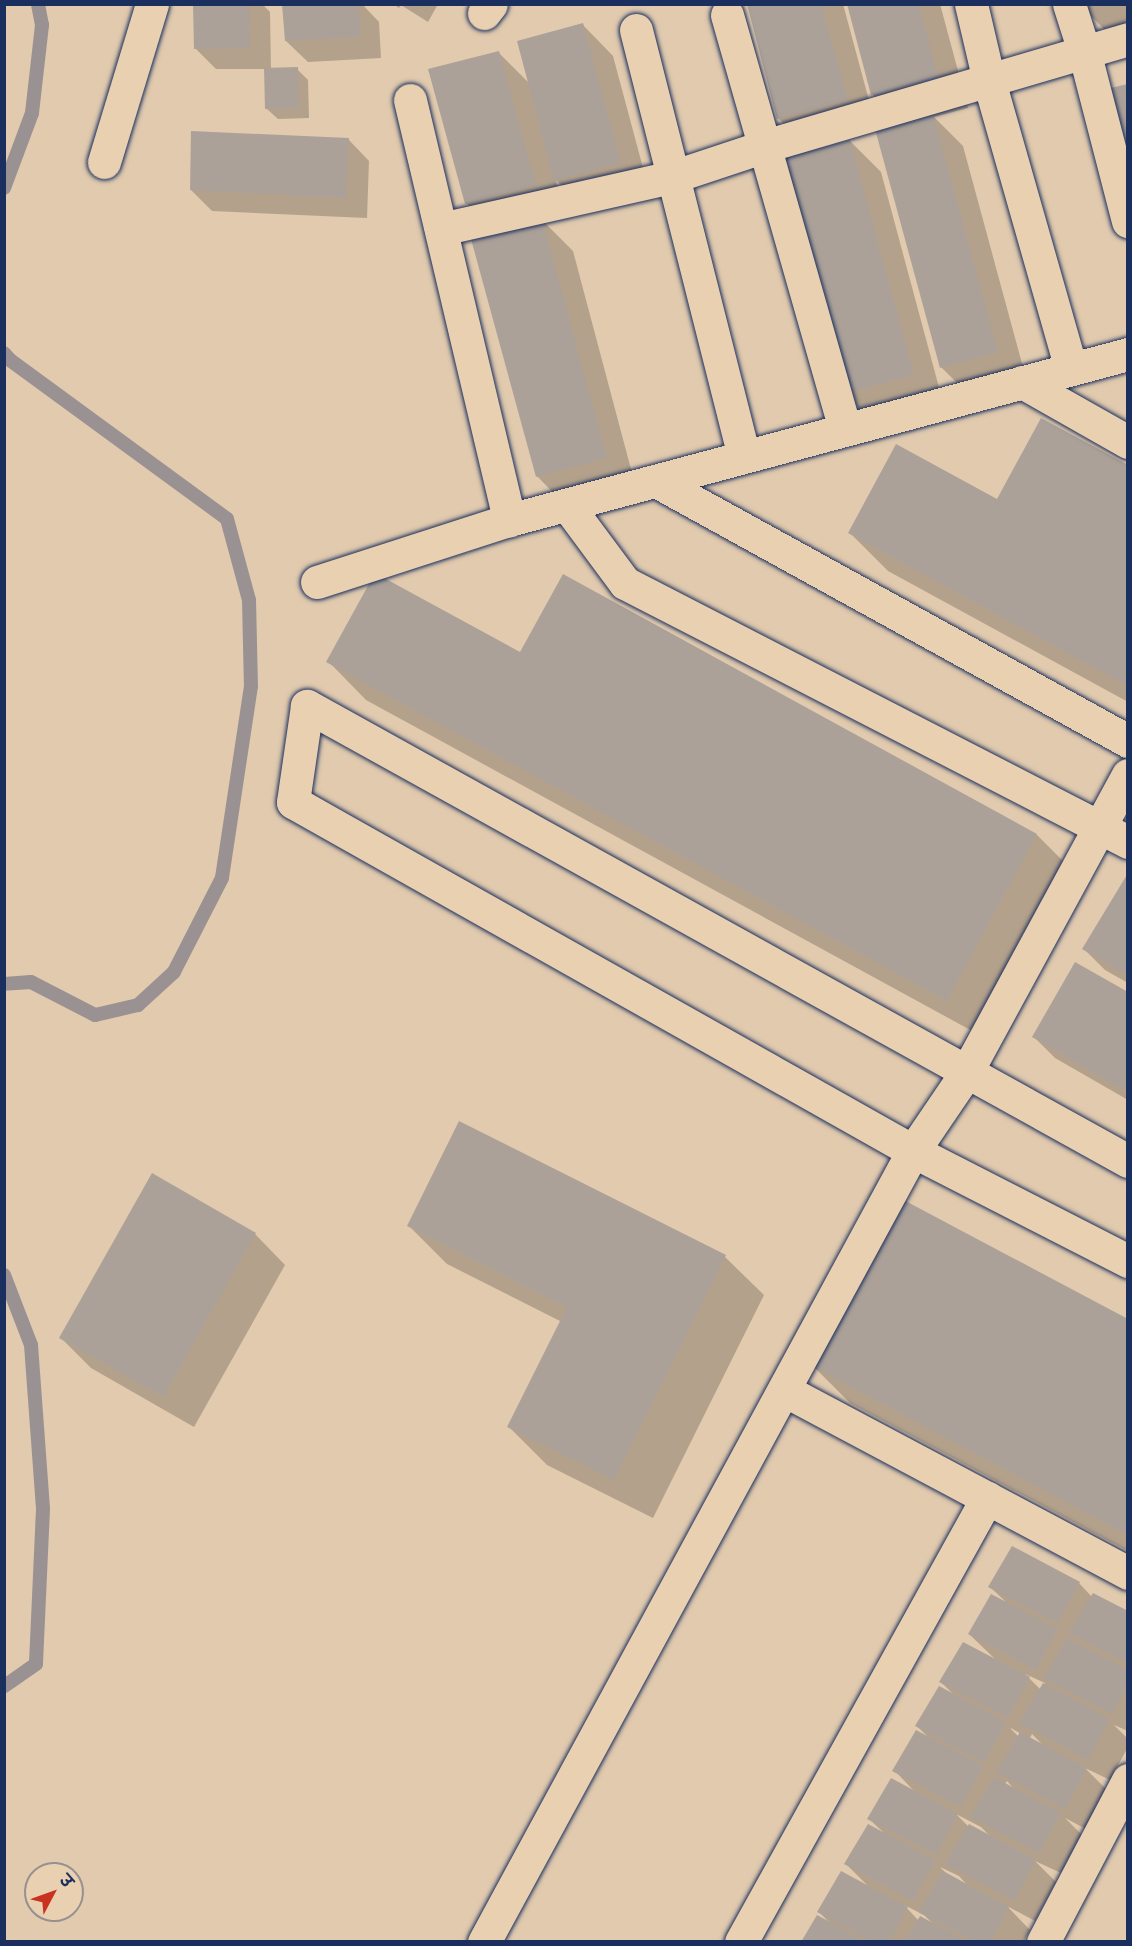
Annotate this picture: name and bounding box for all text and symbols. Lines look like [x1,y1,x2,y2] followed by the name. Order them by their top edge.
[24,1862,84,1922] north arrow
[55,1871,77,1892] text: उ

